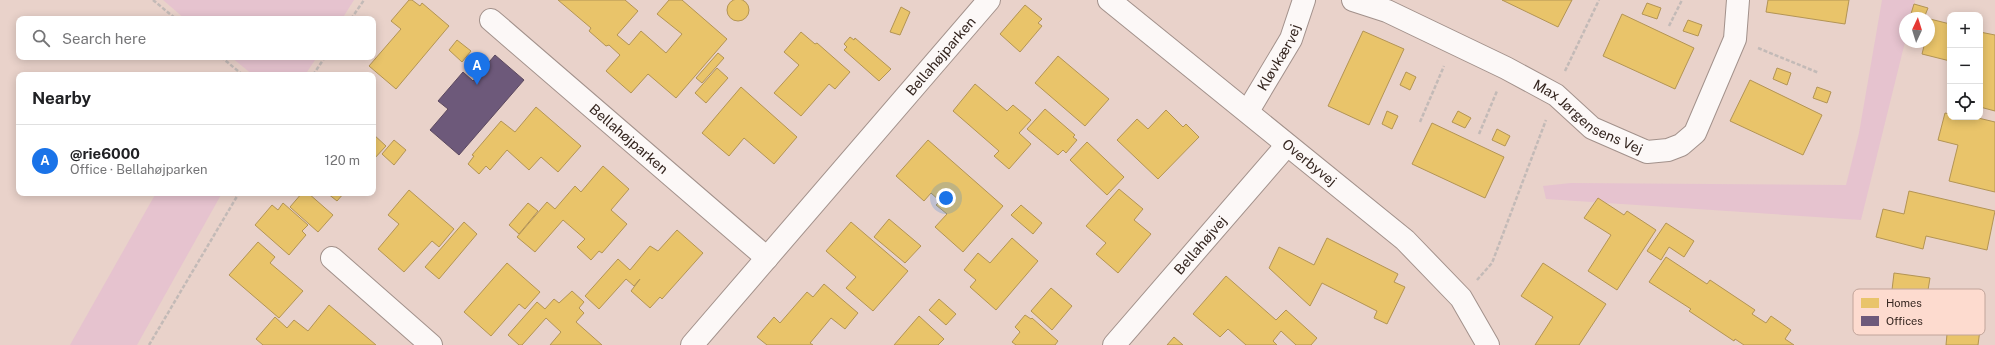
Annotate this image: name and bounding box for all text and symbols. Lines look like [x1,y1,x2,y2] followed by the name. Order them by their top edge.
[1899,12,1935,48] north arrow
[1947,12,1983,120] map controls
[1947,12,1983,48] button: +
[902,14,979,99] street label: Bellahøjparken
[16,16,376,60] search box
[1254,22,1303,94] street label: Kløvkærvej
[30,27,52,49] icon: search
[62,30,146,47] text: Search here
[1947,48,1983,84] button: −
[464,52,490,85] pin: A
[1531,76,1645,157] street label: Max Jørgensens Vej
[1947,84,1983,120] button: locate
[32,88,91,108] text: Nearby
[586,101,671,177] street label: Bellahøjparken
[1279,136,1340,189] street label: Overbyvej
[70,145,140,162] text: @rie6000
[40,153,50,168] text: A
[325,153,360,168] text: 120 m
[70,162,208,177] text: Office · Bellahøjparken
[936,188,956,208] your location
[1171,213,1230,278] street label: Bellahøjvej
[1853,289,1985,335] legend
[1886,297,1922,309] text: Homes
[1886,315,1923,327] text: Offices

